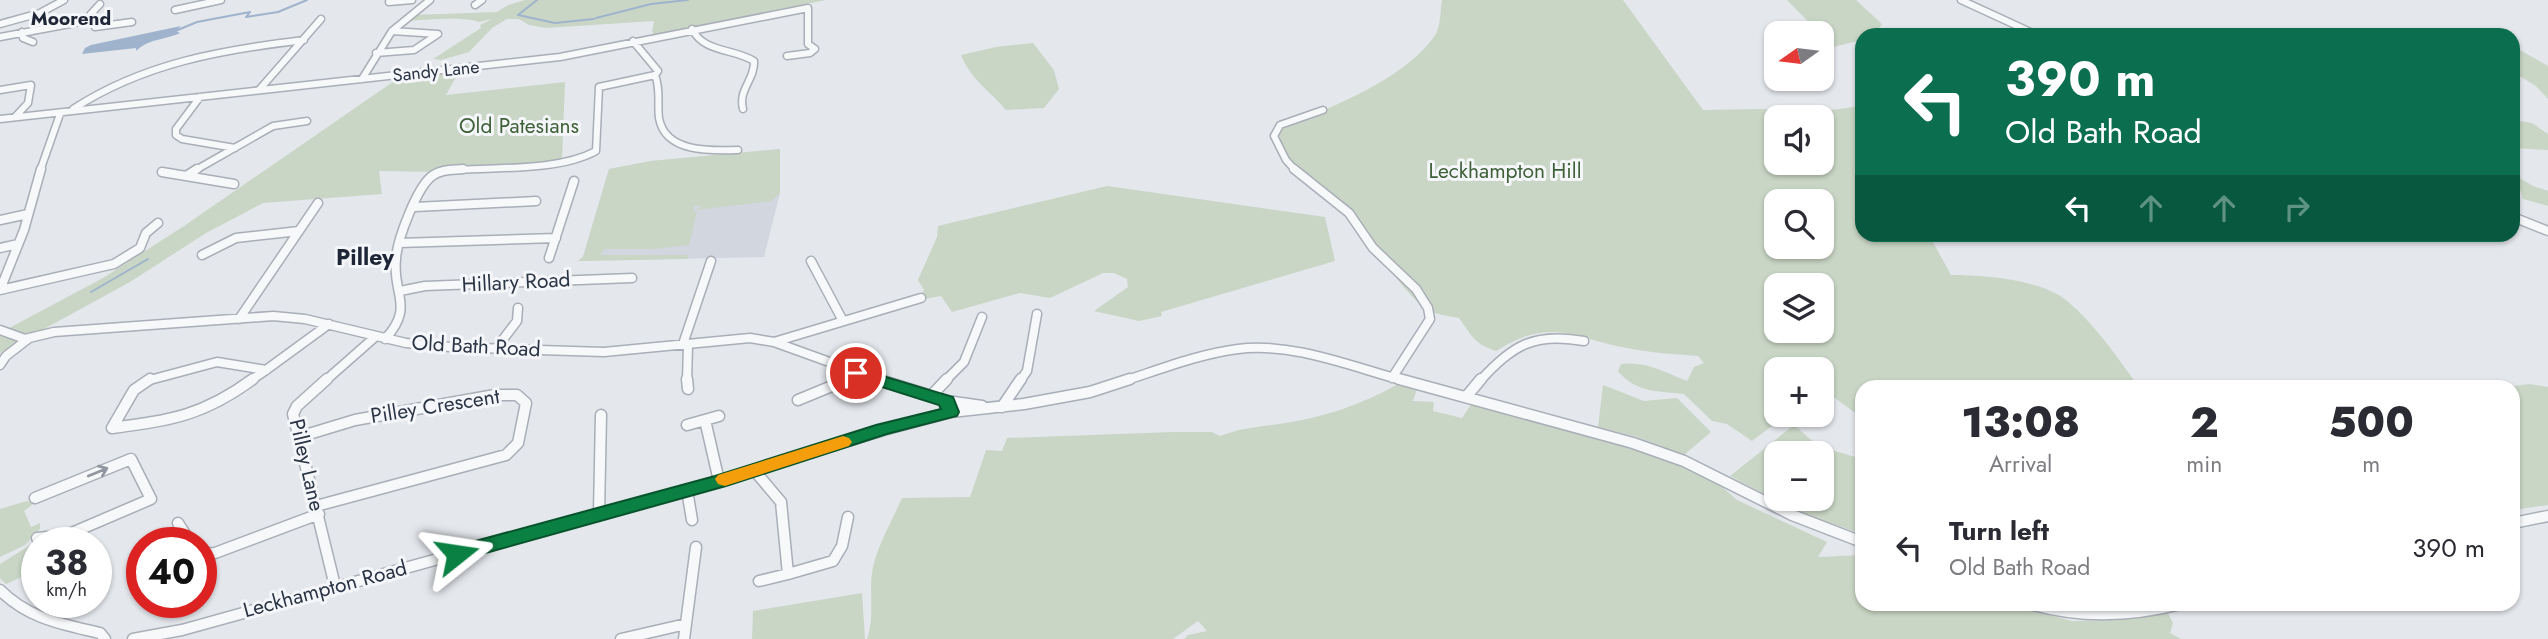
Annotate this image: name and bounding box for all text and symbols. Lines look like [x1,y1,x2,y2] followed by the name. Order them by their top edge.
[31,5,111,32] district label: Moorend
[1764,21,1834,91] north arrow
[1764,21,1834,511] map controls
[2005,44,2156,114] text: 390 m
[391,54,481,88] street label: Sandy Lane
[1890,56,1981,147] icon: left
[1764,105,1834,175] button: sound
[2005,109,2202,155] text: Old Bath Road
[459,111,579,141] park label: Old Patesians
[1429,156,1581,186] park label: Leckhampton Hill
[1764,189,1834,259] button: search
[2059,189,2097,227] icon: left
[2132,189,2170,227] icon: ahead
[2205,189,2243,227] icon: ahead
[2278,189,2316,227] icon: right
[336,240,395,274] district label: Pilley
[461,264,571,300] street label: Hillary Road
[1764,273,1834,343] button: layers
[411,328,541,364] street label: Old Bath Road
[826,343,886,403] pin
[837,354,875,392] icon: arrive
[1764,357,1834,427] button: +
[368,381,502,431] street label: Pilley Crescent
[1961,392,2080,453] text: 13:08
[2190,392,2219,453] text: 2
[2328,392,2414,453] text: 500
[282,416,332,514] street label: Pilley Lane
[1764,441,1834,511] button: −
[1989,447,2052,481] text: Arrival
[2186,447,2222,481] text: min
[2362,447,2380,481] text: m
[87,464,109,477] one-way arrow
[1949,512,2049,550] text: Turn left
[420,517,494,591] position arrow
[126,527,217,618] speed limit sign: 40
[1890,529,1928,567] icon: left
[2412,529,2485,567] text: 390 m
[45,538,88,588] text: 38
[1949,550,2090,584] text: Old Bath Road
[240,553,410,625] street label: Leckhampton Road
[46,577,87,603] text: km/h

